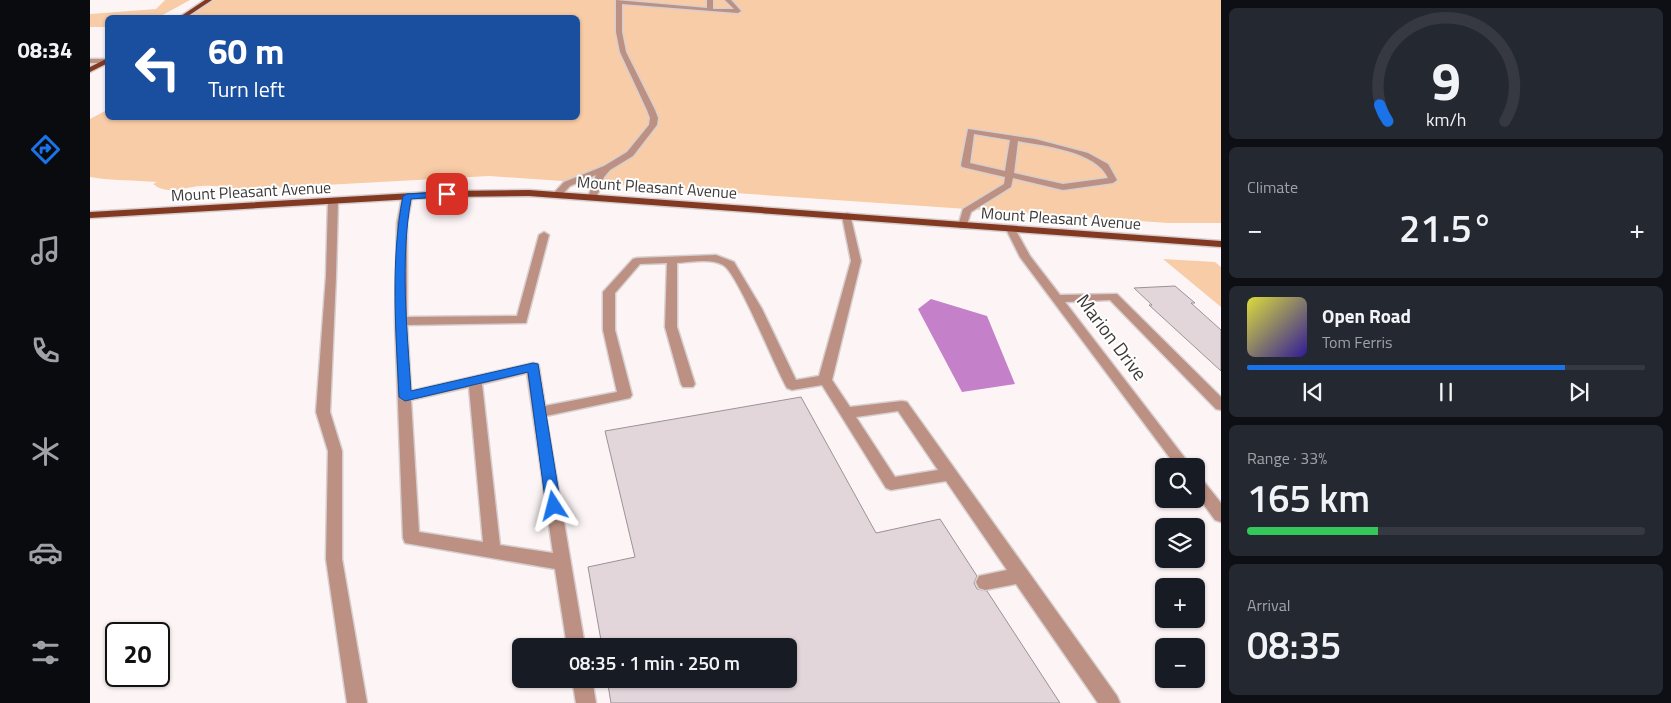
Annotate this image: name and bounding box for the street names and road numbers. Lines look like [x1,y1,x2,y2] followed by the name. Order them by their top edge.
[576,169,738,205] street label: Mount Pleasant Avenue
[170,175,332,207] street label: Mount Pleasant Avenue
[980,200,1142,236] street label: Mount Pleasant Avenue
[1070,287,1155,386] street label: Marion Drive

